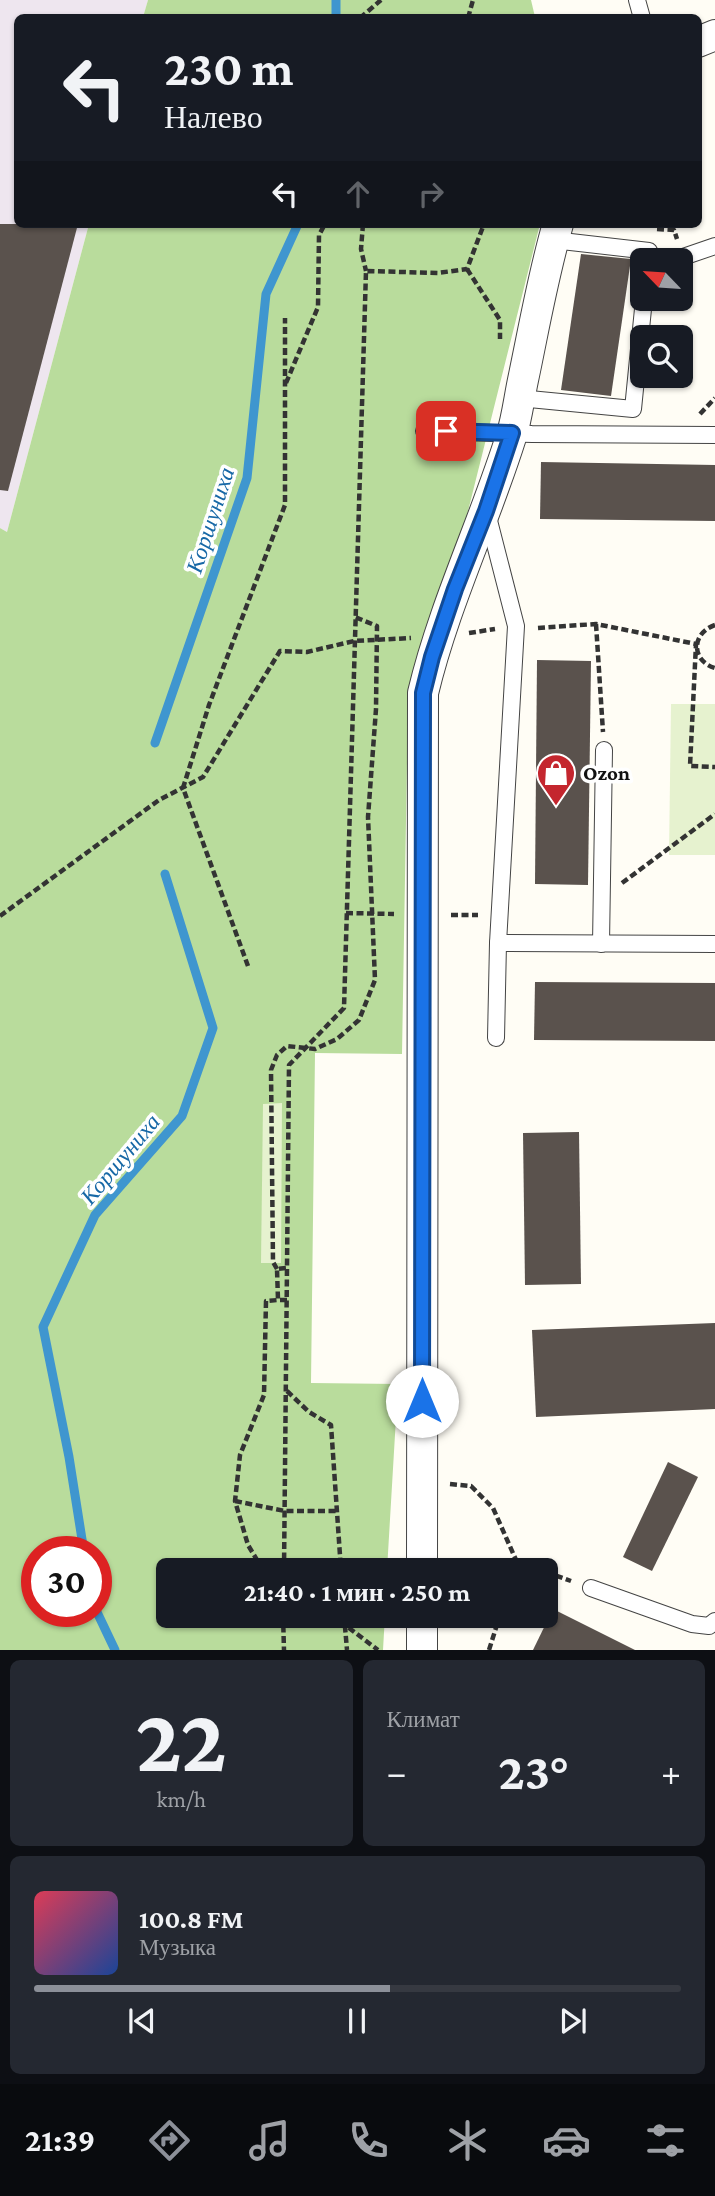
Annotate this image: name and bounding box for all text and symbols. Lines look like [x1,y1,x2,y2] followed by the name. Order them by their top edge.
[164,41,294,96] text: 230 m
[49,42,140,133] icon: left
[164,99,263,135] text: Налево
[266,175,304,213] icon: left
[339,175,377,213] icon: ahead
[412,175,450,213] icon: right
[630,248,693,312] north arrow
[630,248,693,388] map controls
[630,325,693,388] button: search
[416,401,476,461] pin
[427,412,465,450] icon: arrive
[180,464,239,577] water label: Коршуниха
[535,752,577,807] shop icon: Ozon
[583,761,630,785] place label: Ozon
[74,1109,165,1210] water label: Коршуниха
[385,1364,459,1438] position arrow
[21,1536,112,1627] speed limit sign: 30
[244,1578,470,1607] text: 21:40 · 1 мин · 250 m
[136,1689,227,1791] text: 22
[387,1706,460,1732] text: Климат
[498,1742,569,1800] text: 23°
[387,1751,407,1793] text: −
[661,1751,681,1793] text: +
[156,1786,206,1812] text: km/h
[139,1905,243,1934] text: 100.8 FM
[139,1934,216,1960] text: Музыка
[123,2002,161,2040] icon: previous
[338,2002,376,2040] icon: pause
[554,2002,592,2040] icon: next
[145,2116,194,2165] icon: directions
[245,2116,294,2165] icon: music
[344,2116,393,2165] icon: phone
[443,2116,492,2165] icon: climate
[542,2116,591,2165] icon: car
[641,2116,690,2165] icon: filters
[25,2122,95,2158] text: 21:39

